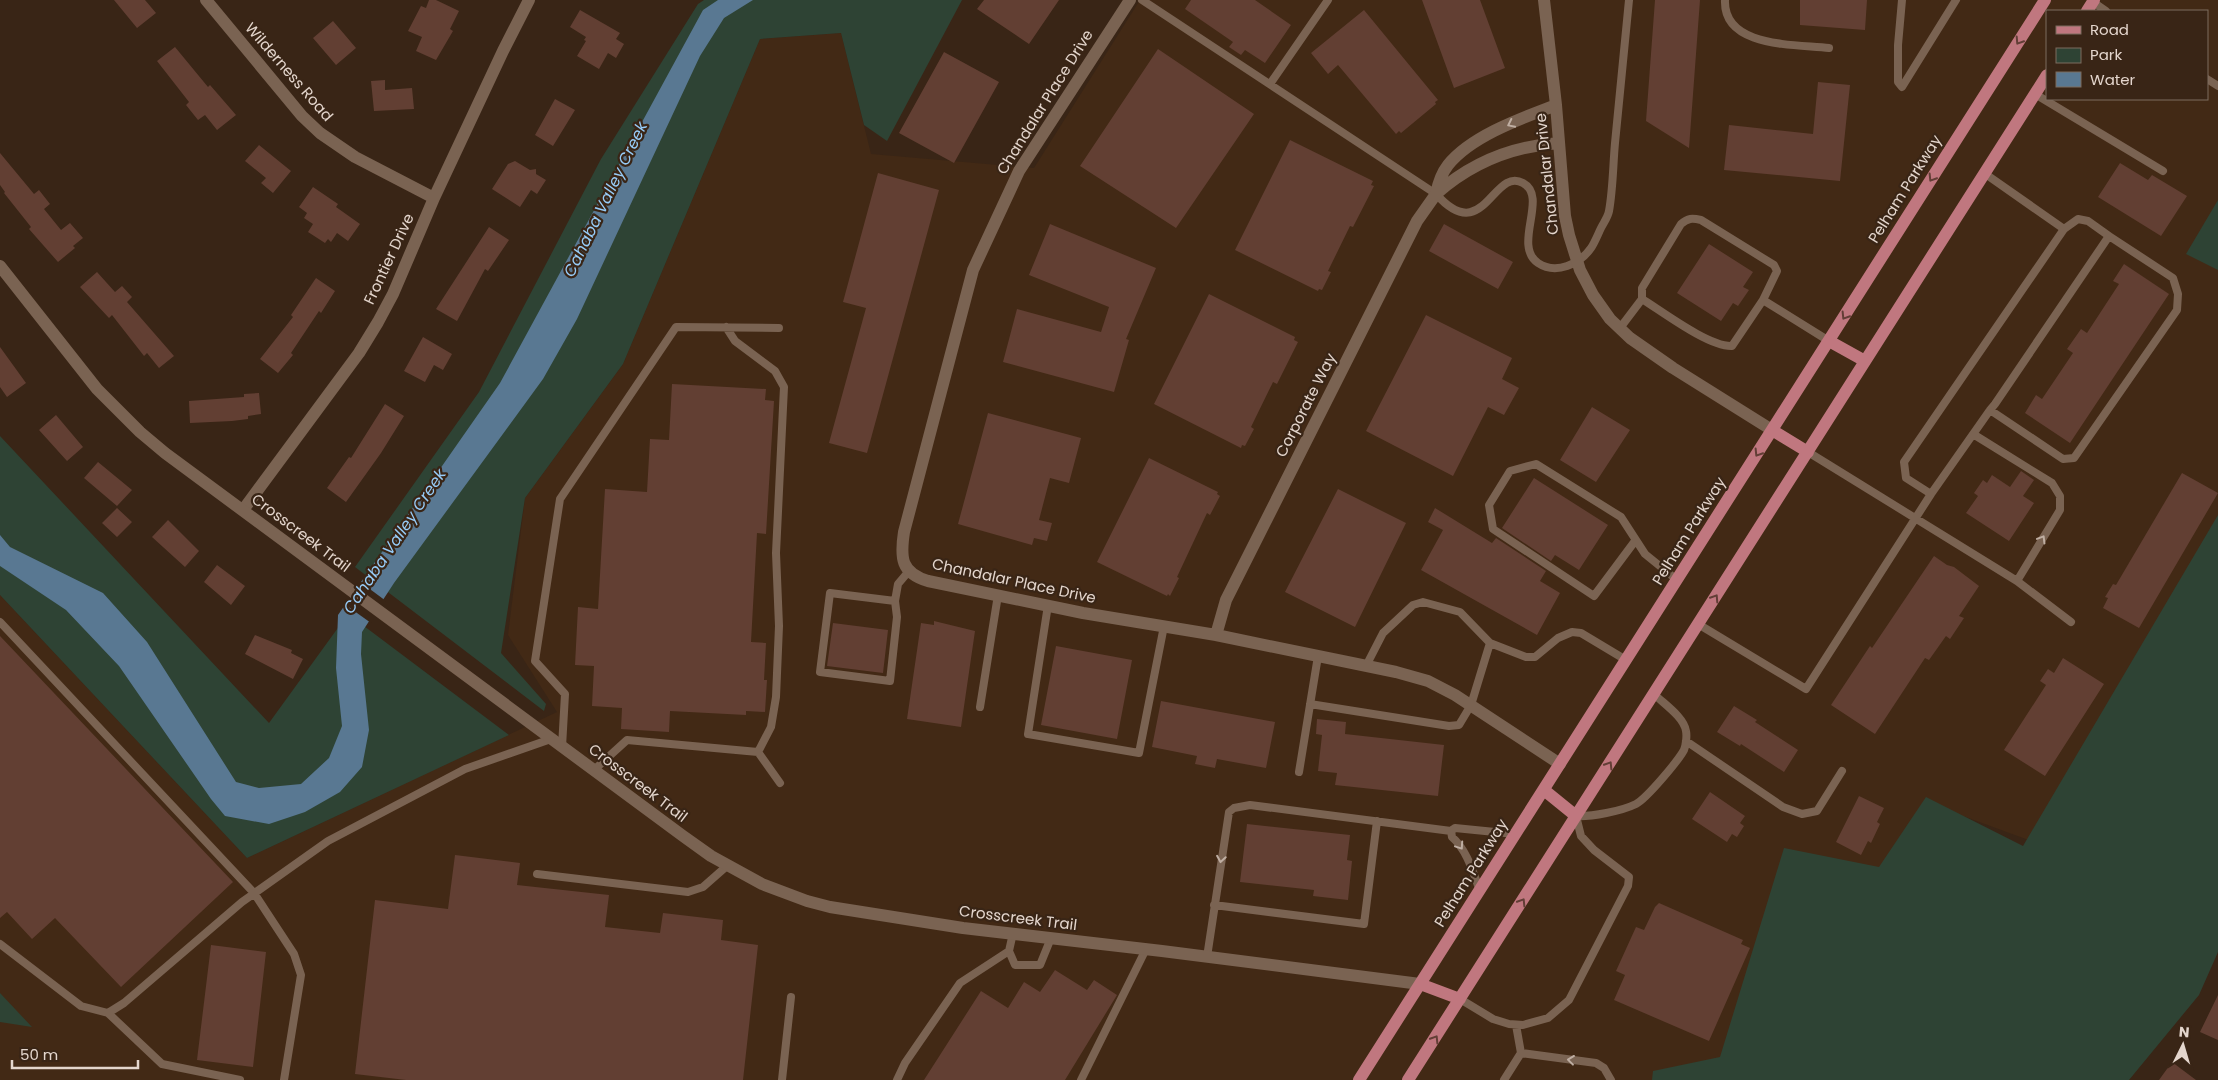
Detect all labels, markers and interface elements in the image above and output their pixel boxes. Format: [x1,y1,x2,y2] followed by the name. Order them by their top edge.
[2046,10,2208,100] legend
[241,18,338,126] street label: Wilderness Road
[2090,19,2129,40] text: Road
[991,25,1098,178] street label: Chandalar Place Drive
[2015,36,2025,45] one-way arrow
[2090,44,2122,65] text: Park
[2090,69,2136,90] text: Water
[1530,112,1563,236] street label: Chandalar Drive
[558,117,653,281] water label: Cahaba Valley Creek
[1507,118,1516,128] one-way arrow
[1863,130,1947,247] street label: Pelham Parkway
[1928,173,1938,182] one-way arrow
[358,210,419,308] street label: Frontier Drive
[1841,310,1851,319] one-way arrow
[1270,349,1341,460] street label: Corporate Way
[1754,448,1764,457] one-way arrow
[337,464,452,618] water label: Cahaba Valley Creek
[1647,472,1731,589] street label: Pelham Parkway
[248,488,355,577] street label: Crosscreek Trail
[2036,536,2046,545] one-way arrow
[930,553,1098,608] street label: Chandalar Place Drive
[1709,594,1718,604] one-way arrow
[585,738,692,827] street label: Crosscreek Trail
[1602,761,1612,770] one-way arrow
[1429,814,1513,931] street label: Pelham Parkway
[1453,841,1463,850] one-way arrow
[1217,854,1227,863] one-way arrow
[1515,898,1525,907] one-way arrow
[958,900,1078,935] street label: Crosscreek Trail
[2158,1020,2208,1070] north arrow
[2178,1022,2190,1042] text: N
[1428,1035,1438,1044] one-way arrow
[12,1038,139,1070] scale bar
[20,1044,58,1065] text: 50 m
[1567,1055,1575,1066] one-way arrow

